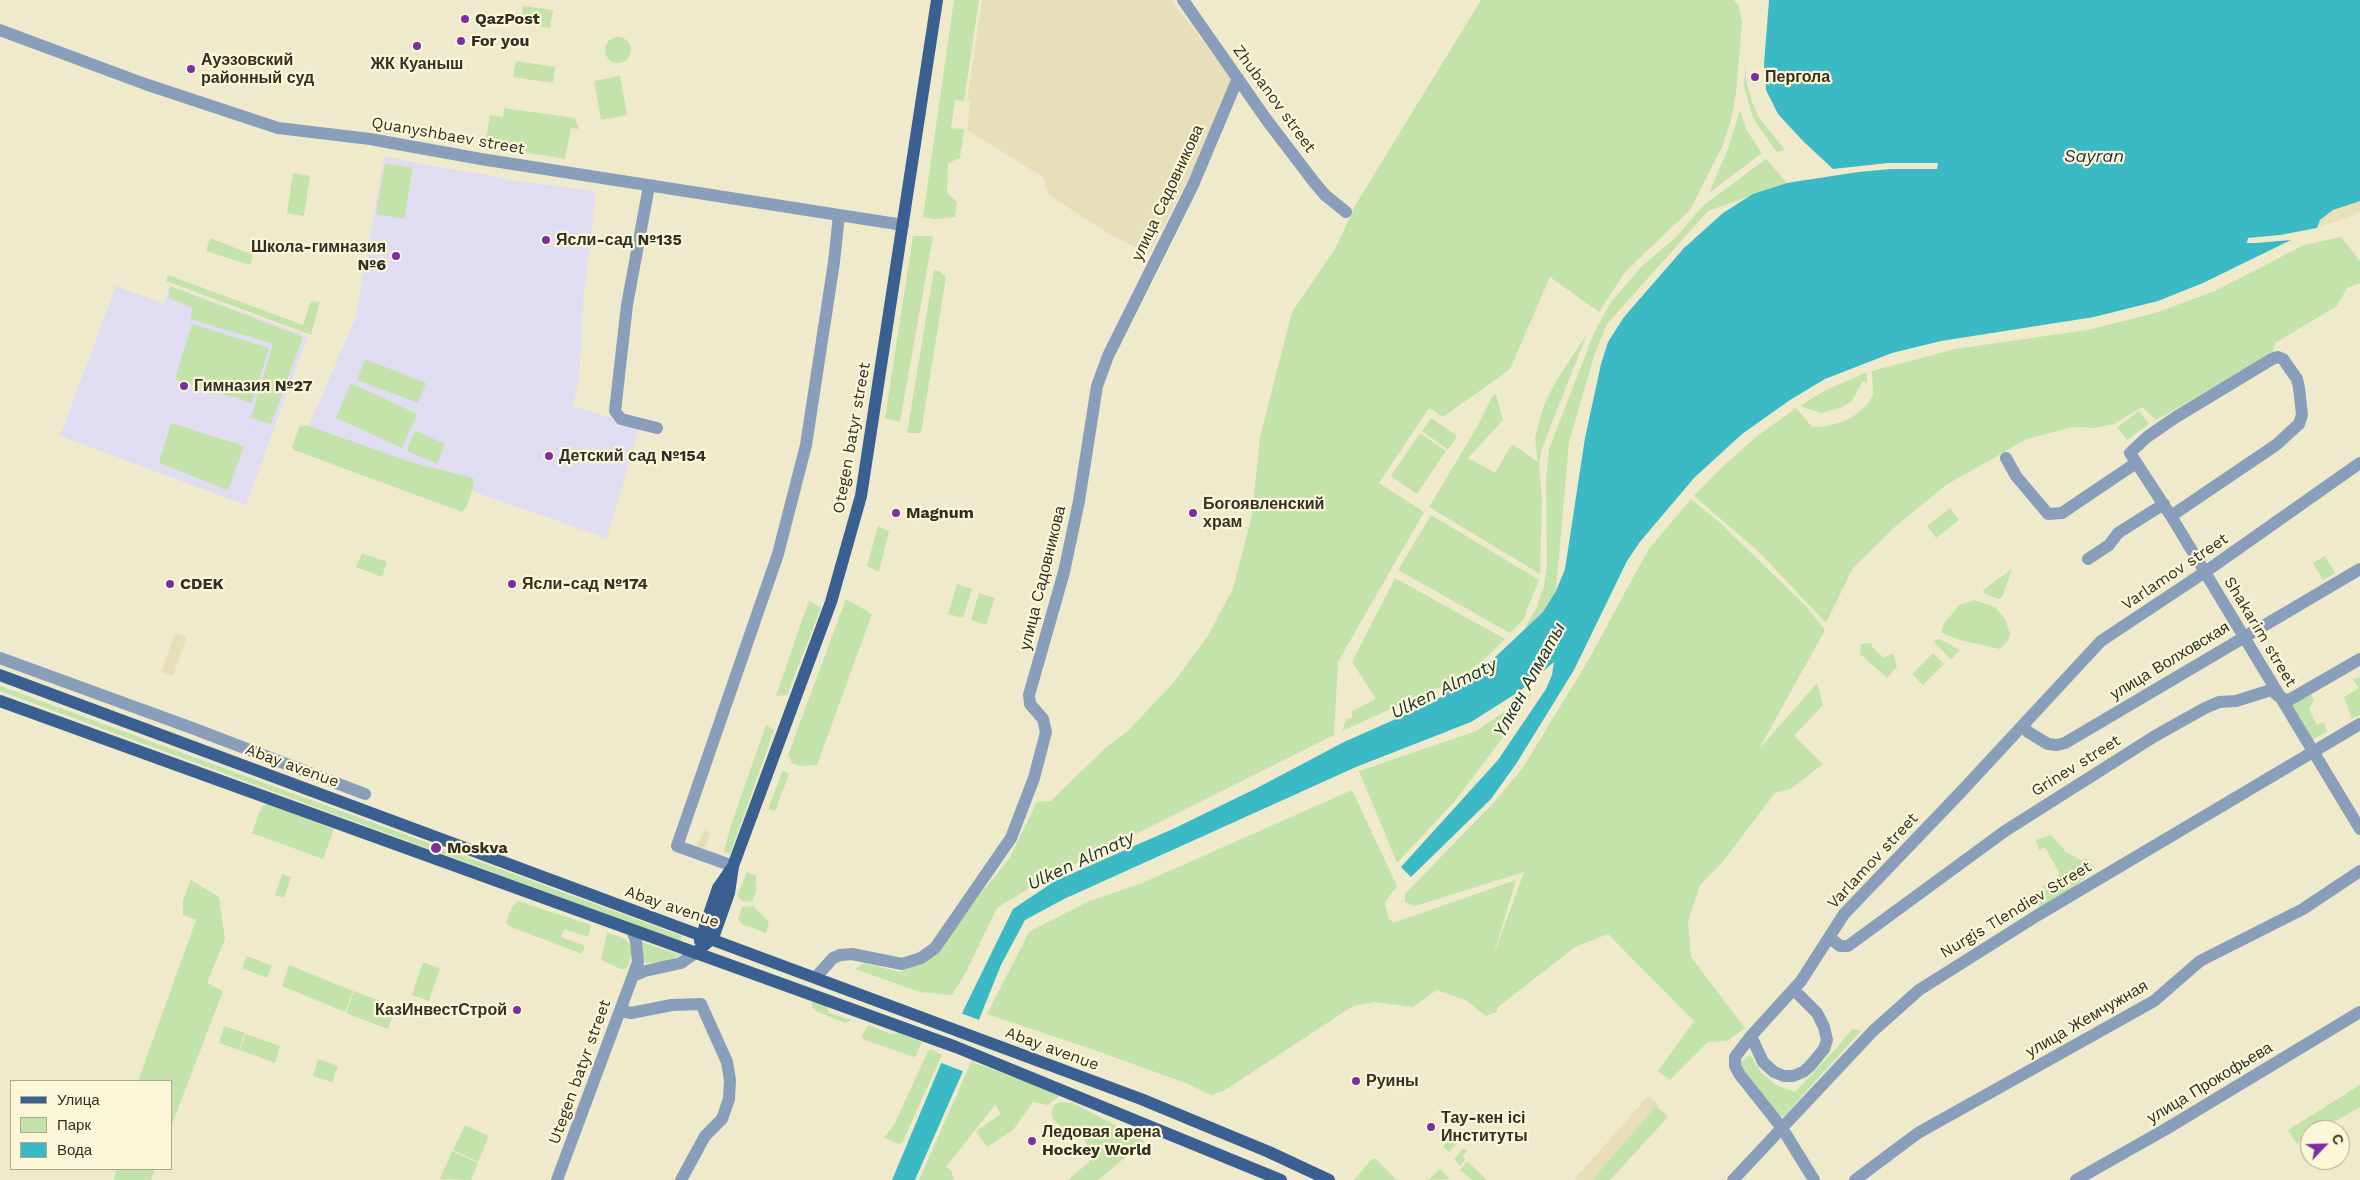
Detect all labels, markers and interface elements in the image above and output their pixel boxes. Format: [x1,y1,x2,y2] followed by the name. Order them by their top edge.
[475,9,540,29] place label: QazPost
[459,13,471,25] marker: QazPost
[471,31,529,51] place label: For you
[455,35,467,47] marker: For you
[411,40,423,52] marker: ЖК Куаныш
[1228,41,1320,157] street label: Zhubanov street
[201,50,314,88] place label: Ауэзовский районный суд
[371,54,463,74] place label: ЖК Куаныш
[185,63,197,75] marker: Ауэзовский районный суд
[1765,67,1830,87] place label: Пергола
[1749,71,1761,83] marker: Пергола
[370,113,526,159] street label: Quanyshbaev street
[1128,122,1208,264] street label: улица Садовникова
[2064,146,2124,168] water label: Sayran
[556,230,682,250] place label: Ясли-сад №135
[540,234,552,246] marker: Ясли-сад №135
[251,237,386,275] place label: Школа-гимназия №6
[390,250,402,262] marker: Школа-гимназия №6
[829,361,875,515] street label: Otegen batyr street
[194,376,312,396] place label: Гимназия №27
[178,380,190,392] marker: Гимназия №27
[559,446,706,466] place label: Детский сад №154
[543,450,555,462] marker: Детский сад №154
[1203,494,1324,532] place label: Богоявленский храм
[906,503,974,523] place label: Magnum
[1016,504,1070,652] street label: улица Садовникова
[890,507,902,519] marker: Magnum
[1187,507,1199,519] marker: Богоявленский храм
[2118,529,2232,615] street label: Varlamov street
[2220,573,2300,691] street label: Shakarim street
[180,574,224,594] place label: CDEK
[522,574,648,594] place label: Ясли-сад №174
[164,578,176,590] marker: CDEK
[506,578,518,590] marker: Ясли-сад №174
[2107,618,2233,704] street label: улица Волховская
[1490,619,1570,741] water label: Үлкен Алматы
[1387,654,1501,724] water label: Ulken Almaty
[2028,731,2124,801] street label: Grinev street
[243,740,341,792] street label: Abay avenue
[1824,809,1922,913] street label: Varlamov street
[1024,827,1138,895] water label: Ulken Almaty
[447,838,508,858] place label: Moskva
[429,841,443,855] marker: Moskva
[1937,857,2095,963] street label: Nurgis Tlendiev Street
[622,882,722,932] street label: Abay avenue
[2023,976,2151,1062] street label: улица Жемчужная
[545,997,615,1147] street label: Utegen batyr street
[375,1000,507,1020] place label: КазИнвестСтрой
[511,1004,523,1016] marker: КазИнвестСтрой
[1003,1023,1101,1075] street label: Abay avenue
[2144,1038,2276,1128] street label: улица Прокофьева
[1366,1071,1419,1091] place label: Руины
[1350,1075,1362,1087] marker: Руины
[10,1080,172,1170] legend
[57,1091,100,1109] text: Улица
[1441,1108,1528,1146] place label: Тау-кен ісі Институты
[57,1116,91,1134] text: Парк
[2300,1120,2350,1170] north arrow
[1425,1121,1437,1133] marker: Тау-кен ісі Институты
[1042,1122,1161,1160] place label: Ледовая арена Hockey World
[2328,1131,2347,1147] text: С
[1026,1135,1038,1147] marker: Ледовая арена Hockey World
[57,1141,92,1159] text: Вода

